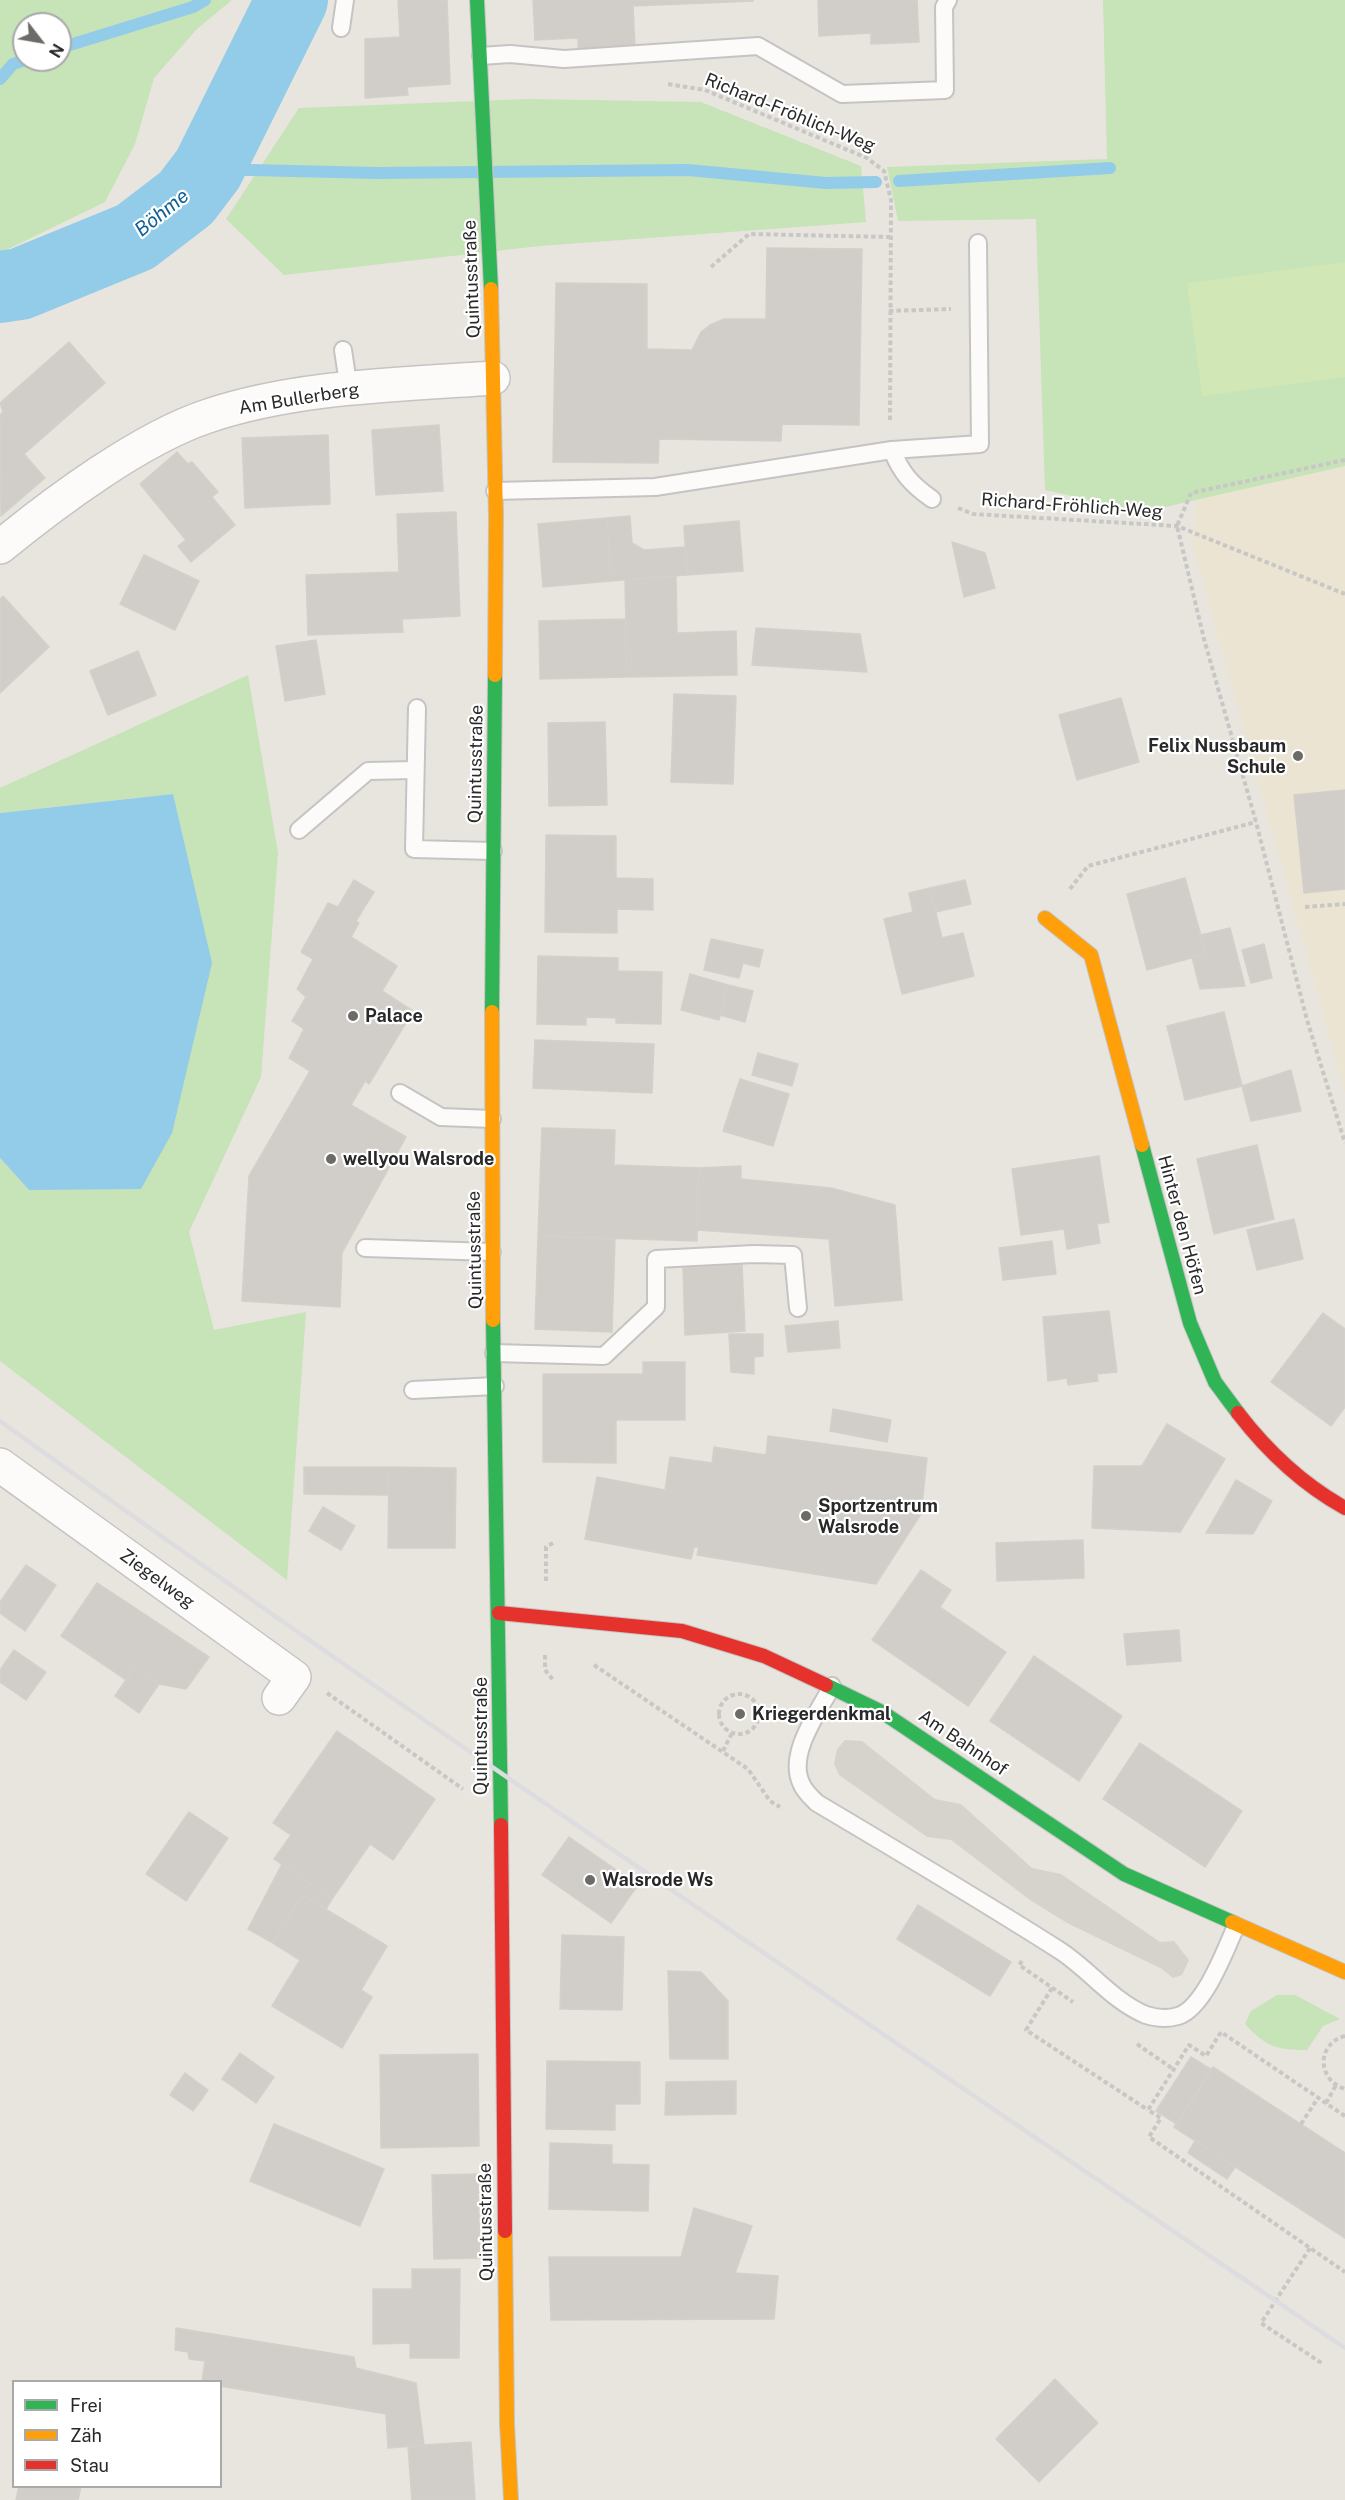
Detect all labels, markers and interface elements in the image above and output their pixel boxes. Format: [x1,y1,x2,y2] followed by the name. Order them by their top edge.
[12,12,72,72] north arrow
[45,40,68,61] text: N
[702,69,878,157] street label: Richard-Fröhlich-Weg
[130,184,194,242] water label: Böhme
[459,219,485,339] street label: Quintusstraße
[237,379,361,419] street label: Am Bullerberg
[980,489,1164,523] street label: Richard-Fröhlich-Weg
[464,705,488,823] street label: Quintusstraße
[1148,735,1286,777] place label: Felix Nussbaum Schule
[1291,749,1305,763] marker: Felix Nussbaum Schule
[365,1005,423,1027] place label: Palace
[346,1009,360,1023] marker: Palace
[343,1148,494,1170] place label: wellyou Walsrode
[324,1152,338,1166] marker: wellyou Walsrode
[1153,1153,1211,1297] street label: Hinter den Höfen
[463,1191,487,1309] street label: Quintusstraße
[818,1495,938,1538] place label: Sportzentrum Walsrode
[799,1509,813,1523] marker: Sportzentrum Walsrode
[115,1545,199,1613] street label: Ziegelweg
[470,1677,492,1795] street label: Quintusstraße
[752,1703,891,1725] place label: Kriegerdenkmal
[914,1705,1012,1781] street label: Am Bahnhof
[733,1707,747,1721] marker: Kriegerdenkmal
[602,1869,713,1891] place label: Walsrode Ws
[583,1873,597,1887] marker: Walsrode Ws
[474,2163,498,2281] street label: Quintusstraße
[12,2380,222,2488] legend
[70,2395,102,2416] text: Frei
[70,2425,102,2446] text: Zäh
[70,2455,109,2476] text: Stau

